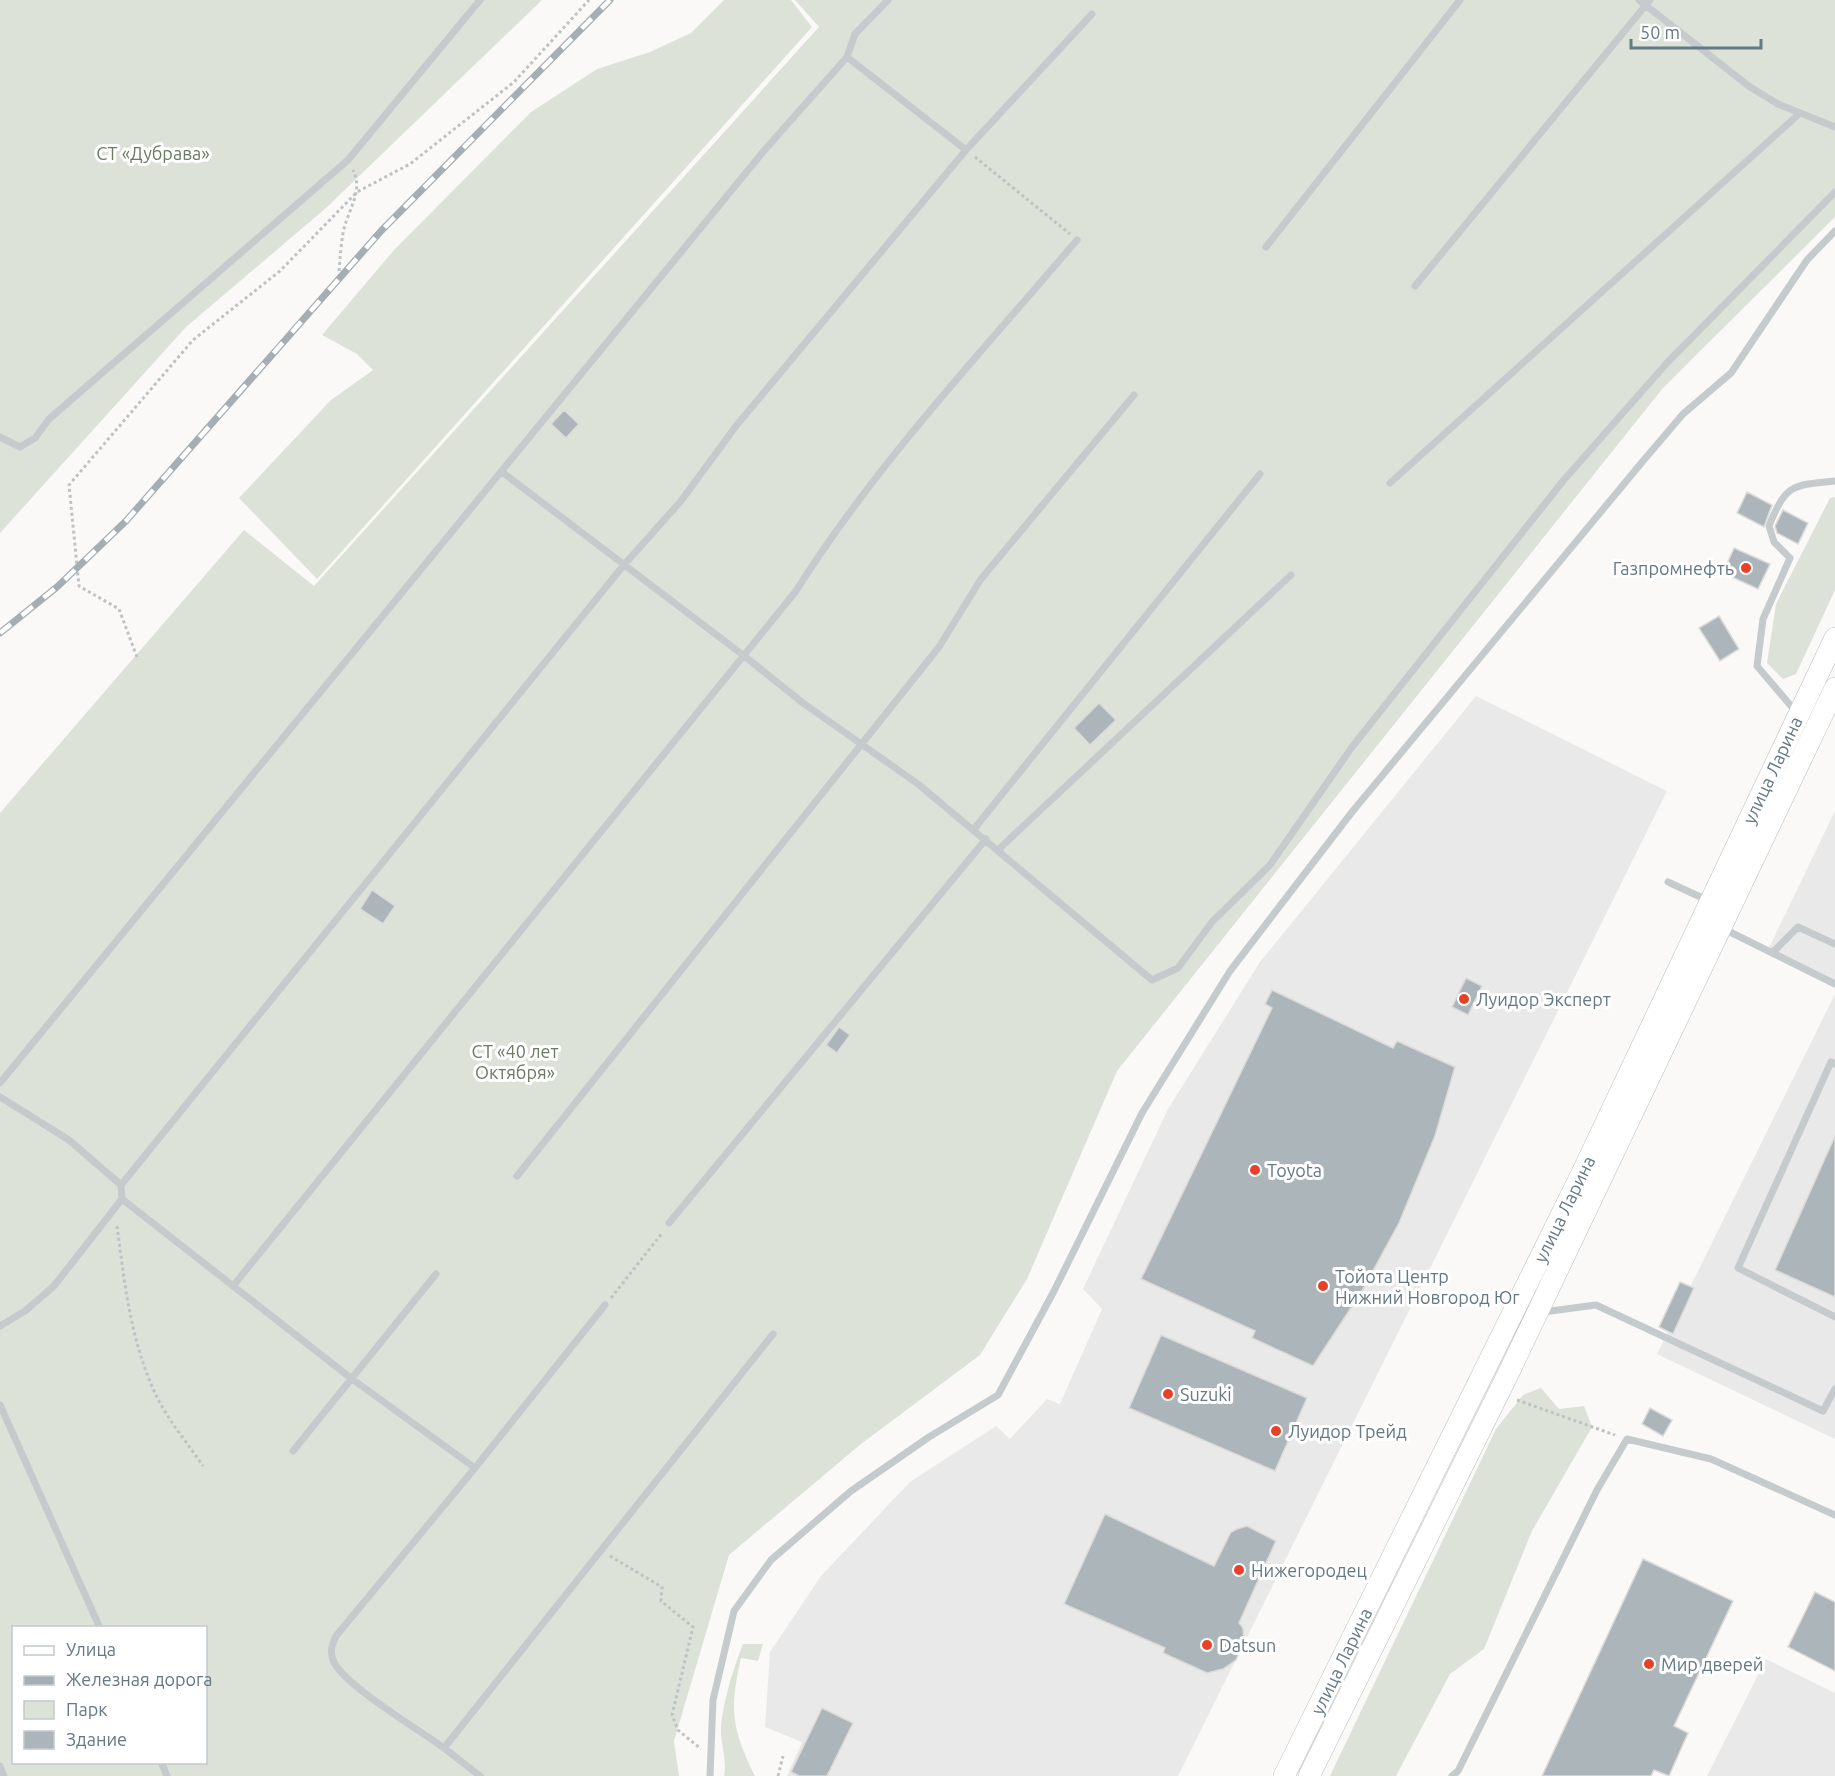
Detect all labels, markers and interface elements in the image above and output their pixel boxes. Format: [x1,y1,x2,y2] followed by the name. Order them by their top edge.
[1631,12,1762,50] scale bar
[1640,22,1680,42] text: 50 m
[96,143,210,163] park label: СТ «Дубрава»
[1613,558,1734,578] place label: Газпромнефть
[1739,561,1753,575] marker: Газпромнефть
[1738,713,1806,827] street label: улица Ларина
[1476,989,1611,1009] place label: Луидор Эксперт
[1457,992,1471,1006] marker: Луидор Эксперт
[472,1041,558,1082] park label: СТ «40 лет Октября»
[1530,1152,1598,1266] street label: улица Ларина
[1267,1160,1322,1180] place label: Toyota
[1248,1163,1262,1177] marker: Toyota
[1335,1266,1520,1307] place label: Тойота Центр Нижний Новгород Юг
[1316,1279,1330,1293] marker: Тойота Центр Нижний Новгород Юг
[1180,1384,1232,1404] place label: Suzuki
[1161,1387,1175,1401] marker: Suzuki
[1288,1421,1407,1441] place label: Луидор Трейд
[1269,1424,1283,1438] marker: Луидор Трейд
[1251,1560,1367,1580] place label: Нижегородец
[1232,1563,1246,1577] marker: Нижегородец
[1307,1604,1375,1718] street label: улица Ларина
[12,1626,207,1764] legend
[1219,1635,1276,1655] place label: Datsun
[1200,1638,1214,1652] marker: Datsun
[66,1639,116,1659] text: Улица
[1661,1654,1764,1674] place label: Мир дверей
[1642,1657,1656,1671] marker: Мир дверей
[66,1669,213,1689] text: Железная дорога
[66,1699,107,1719] text: Парк
[66,1729,127,1749] text: Здание

